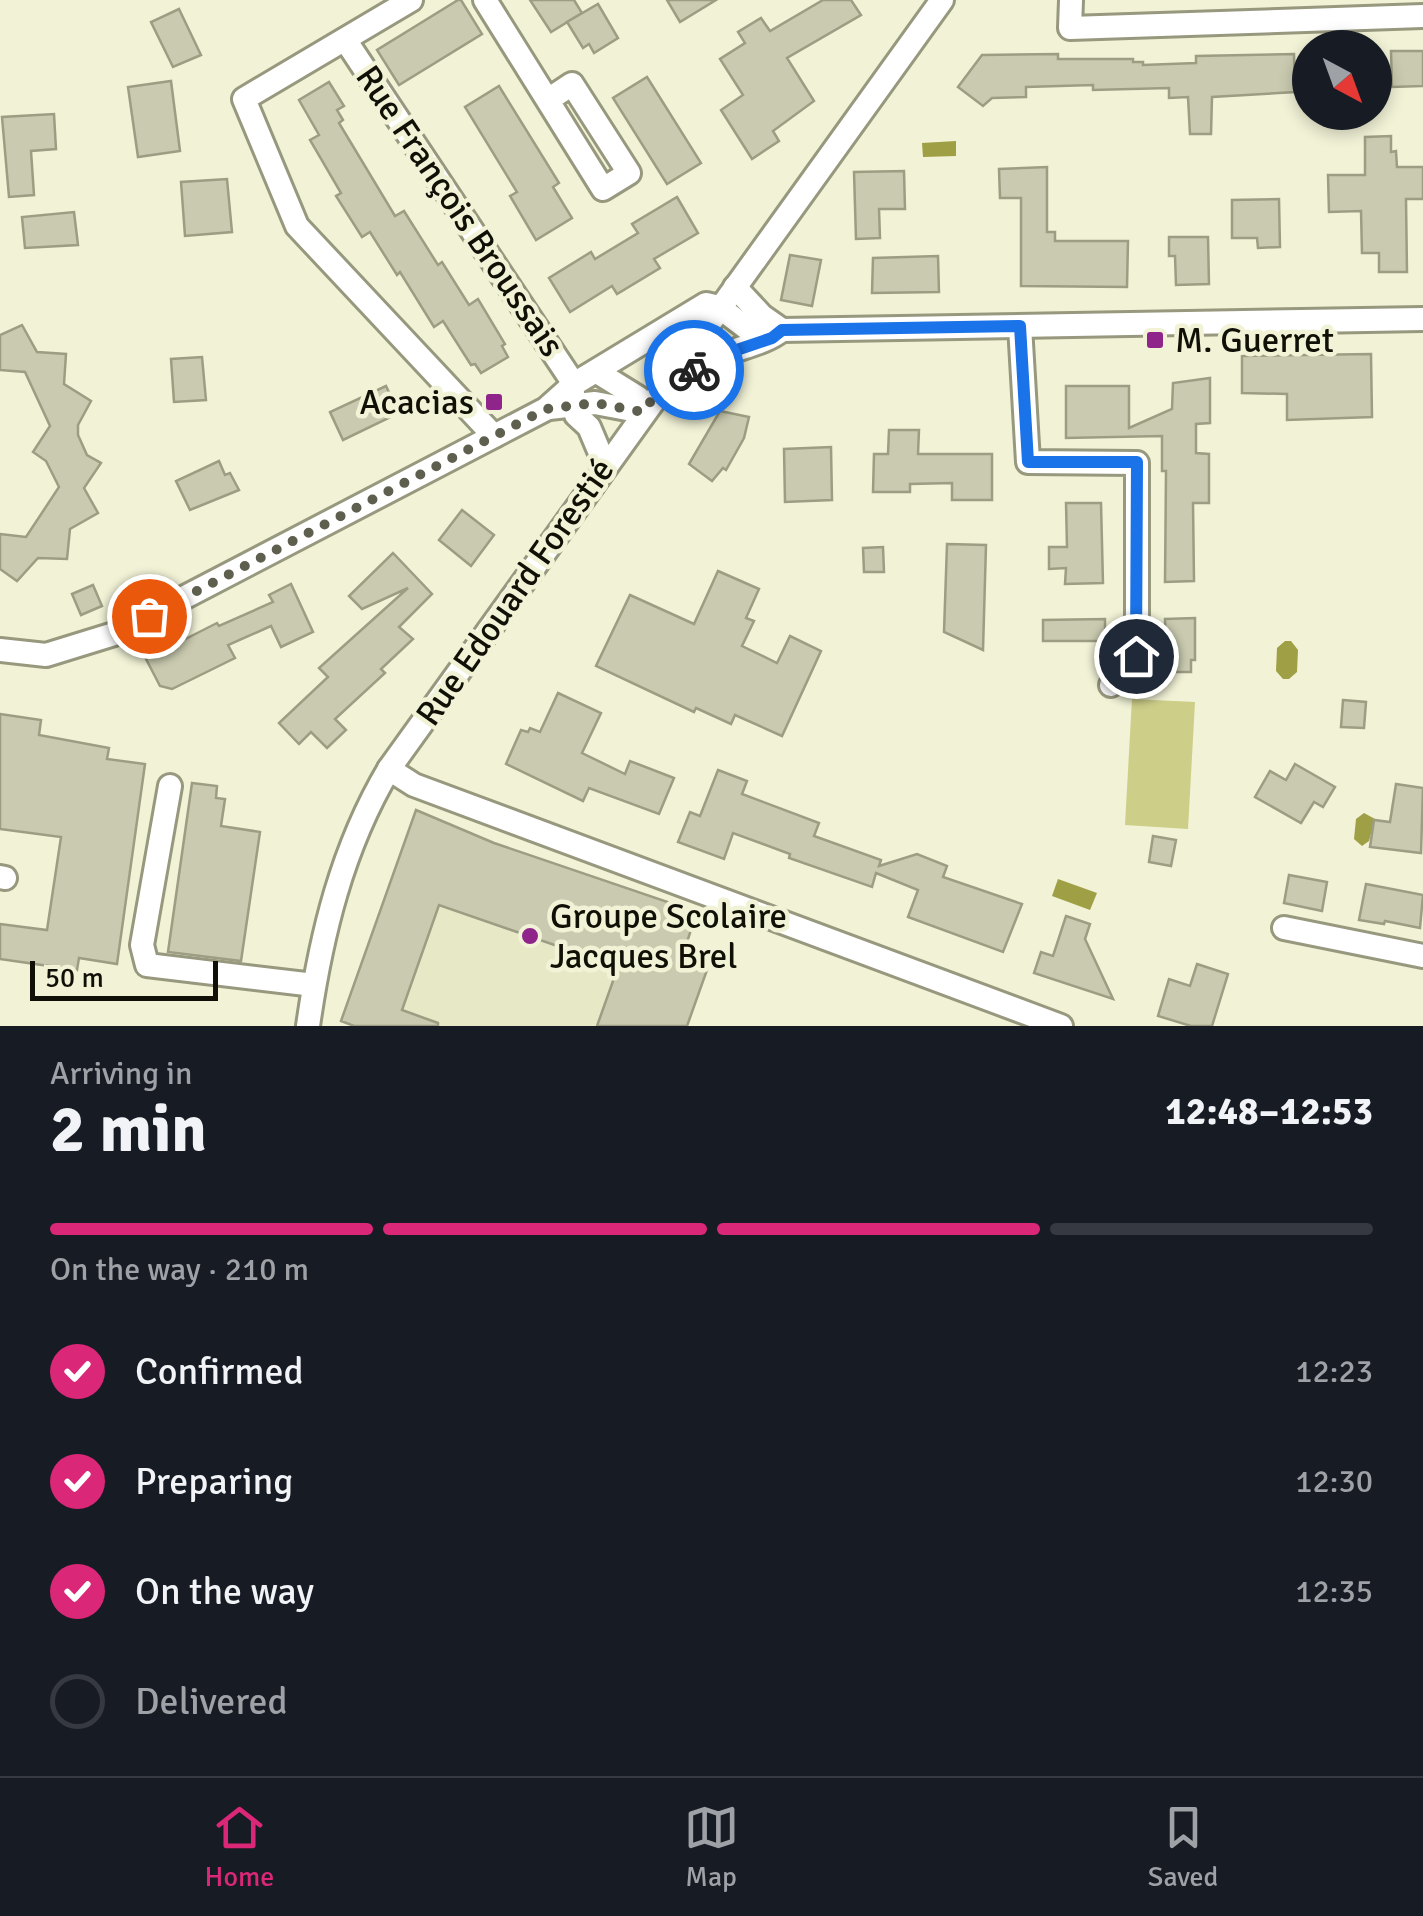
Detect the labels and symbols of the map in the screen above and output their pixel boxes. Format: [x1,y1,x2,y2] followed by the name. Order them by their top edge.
[1292,30,1392,130] north arrow
[347,57,573,365] street label: Rue François Broussais
[1175,319,1334,362] place label: M. Guerret
[644,320,744,420] courier
[1144,329,1166,351] marker: M. Guerret
[359,381,474,424] place label: Acacias
[483,391,505,413] marker: Acacias
[407,450,623,734] street label: Rue Edouard Forestié
[107,574,192,659] pin
[1094,614,1179,699] pin
[550,895,787,978] place label: Groupe Scolaire Jacques Brel
[519,925,541,947] marker: Groupe Scolaire Jacques Brel
[30,956,218,1000] scale bar

